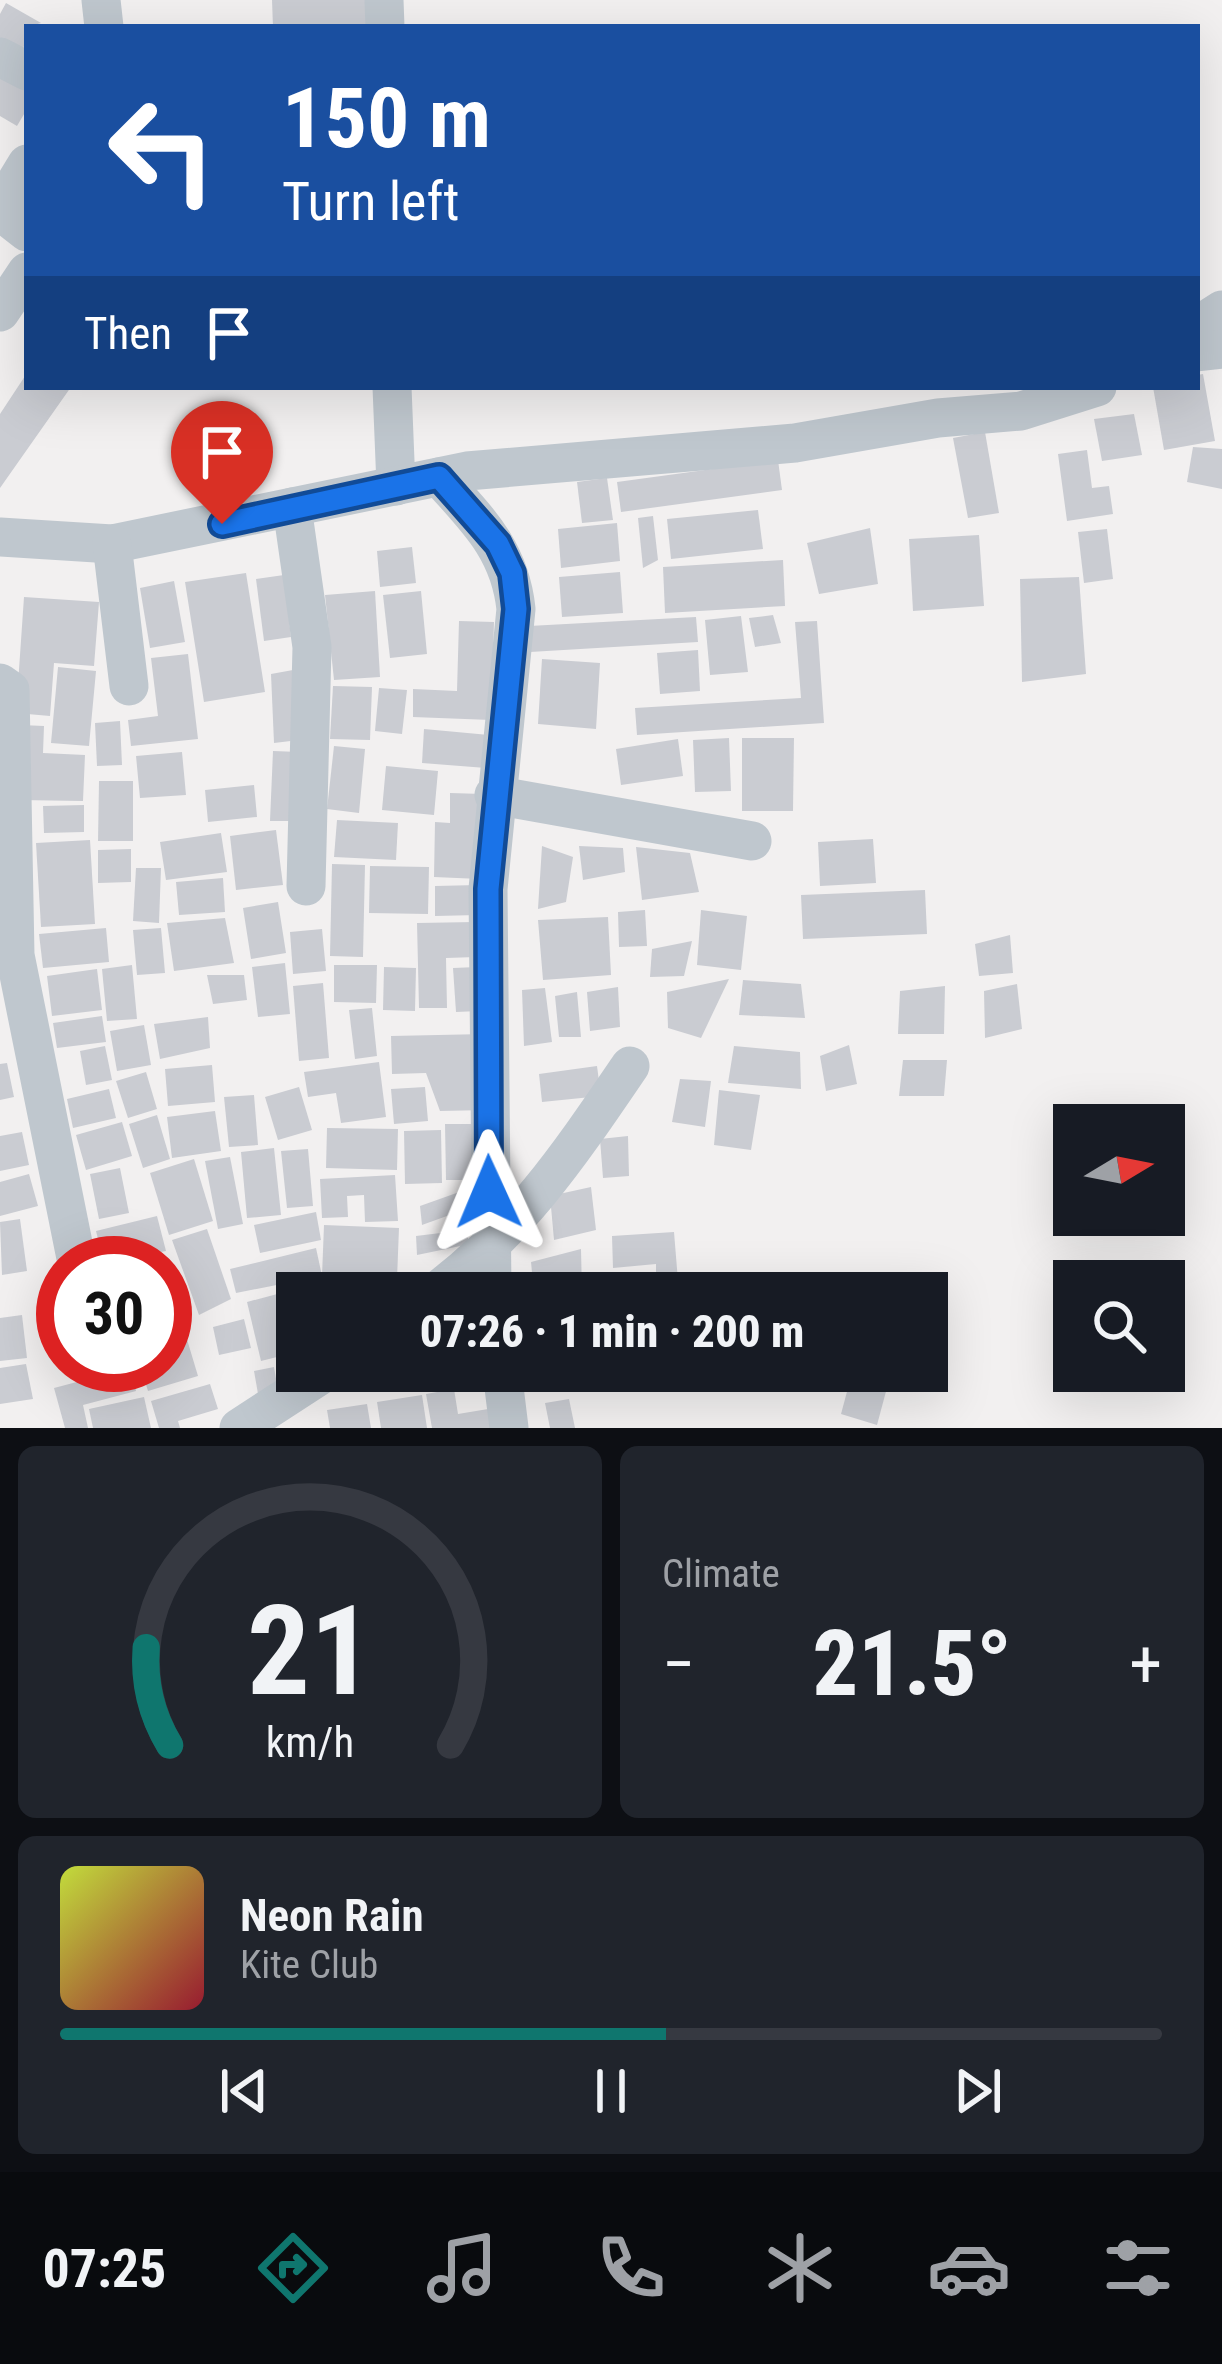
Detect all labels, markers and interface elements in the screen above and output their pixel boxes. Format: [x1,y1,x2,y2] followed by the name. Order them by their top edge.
[282,69,491,168] text: 150 m
[84,72,240,228] icon: left
[282,170,459,233] text: Turn left
[196,300,262,366] icon: arrive
[84,307,172,360] text: Then
[171,401,273,524] pin
[189,419,255,485] icon: arrive
[1053,1104,1185,1236] north arrow
[1053,1104,1185,1392] map controls
[426,1129,552,1255] position arrow
[36,1236,192,1392] speed limit sign: 30
[1053,1260,1185,1392] button: search
[420,1305,804,1358] text: 07:26 · 1 min · 200 m
[662,1551,780,1597] text: Climate
[247,1578,373,1724] text: 21
[812,1612,1012,1717] text: 21.5°
[662,1626,695,1703] text: −
[1129,1626,1162,1703] text: +
[266,1717,354,1767] text: km/h
[240,1889,424,1942] text: Neon Rain
[240,1942,378,1988] text: Kite Club
[211,2058,277,2124] icon: previous
[578,2058,644,2124] icon: pause
[945,2058,1011,2124] icon: next
[251,2226,335,2310] icon: directions
[420,2226,504,2310] icon: music
[589,2226,673,2310] icon: phone
[758,2226,842,2310] icon: climate
[927,2226,1011,2310] icon: car
[1096,2226,1180,2310] icon: filters
[42,2237,166,2300] text: 07:25

